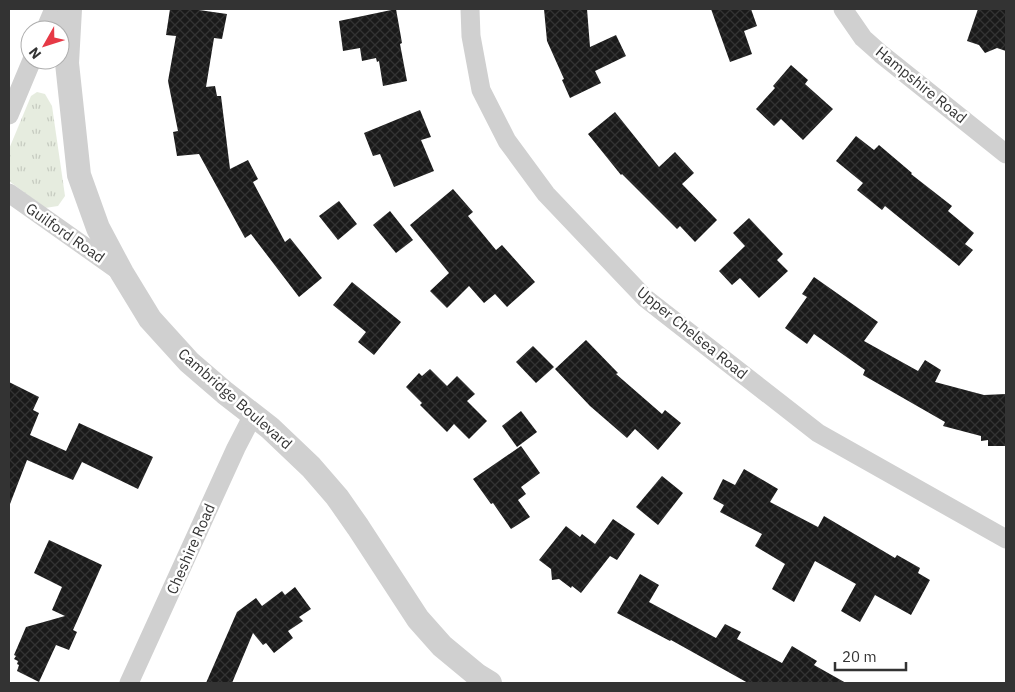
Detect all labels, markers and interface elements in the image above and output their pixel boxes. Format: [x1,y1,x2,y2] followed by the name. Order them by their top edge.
[20,20,70,70] north arrow
[872,42,971,127] street label: Hampshire Road
[25,44,45,63] text: N
[22,198,108,267] street label: Guilford Road
[633,282,751,383] street label: Upper Chelsea Road
[174,344,296,453] street label: Cambridge Boulevard
[162,500,219,597] street label: Cheshire Road
[835,640,906,672] scale bar
[842,647,877,666] text: 20 m

